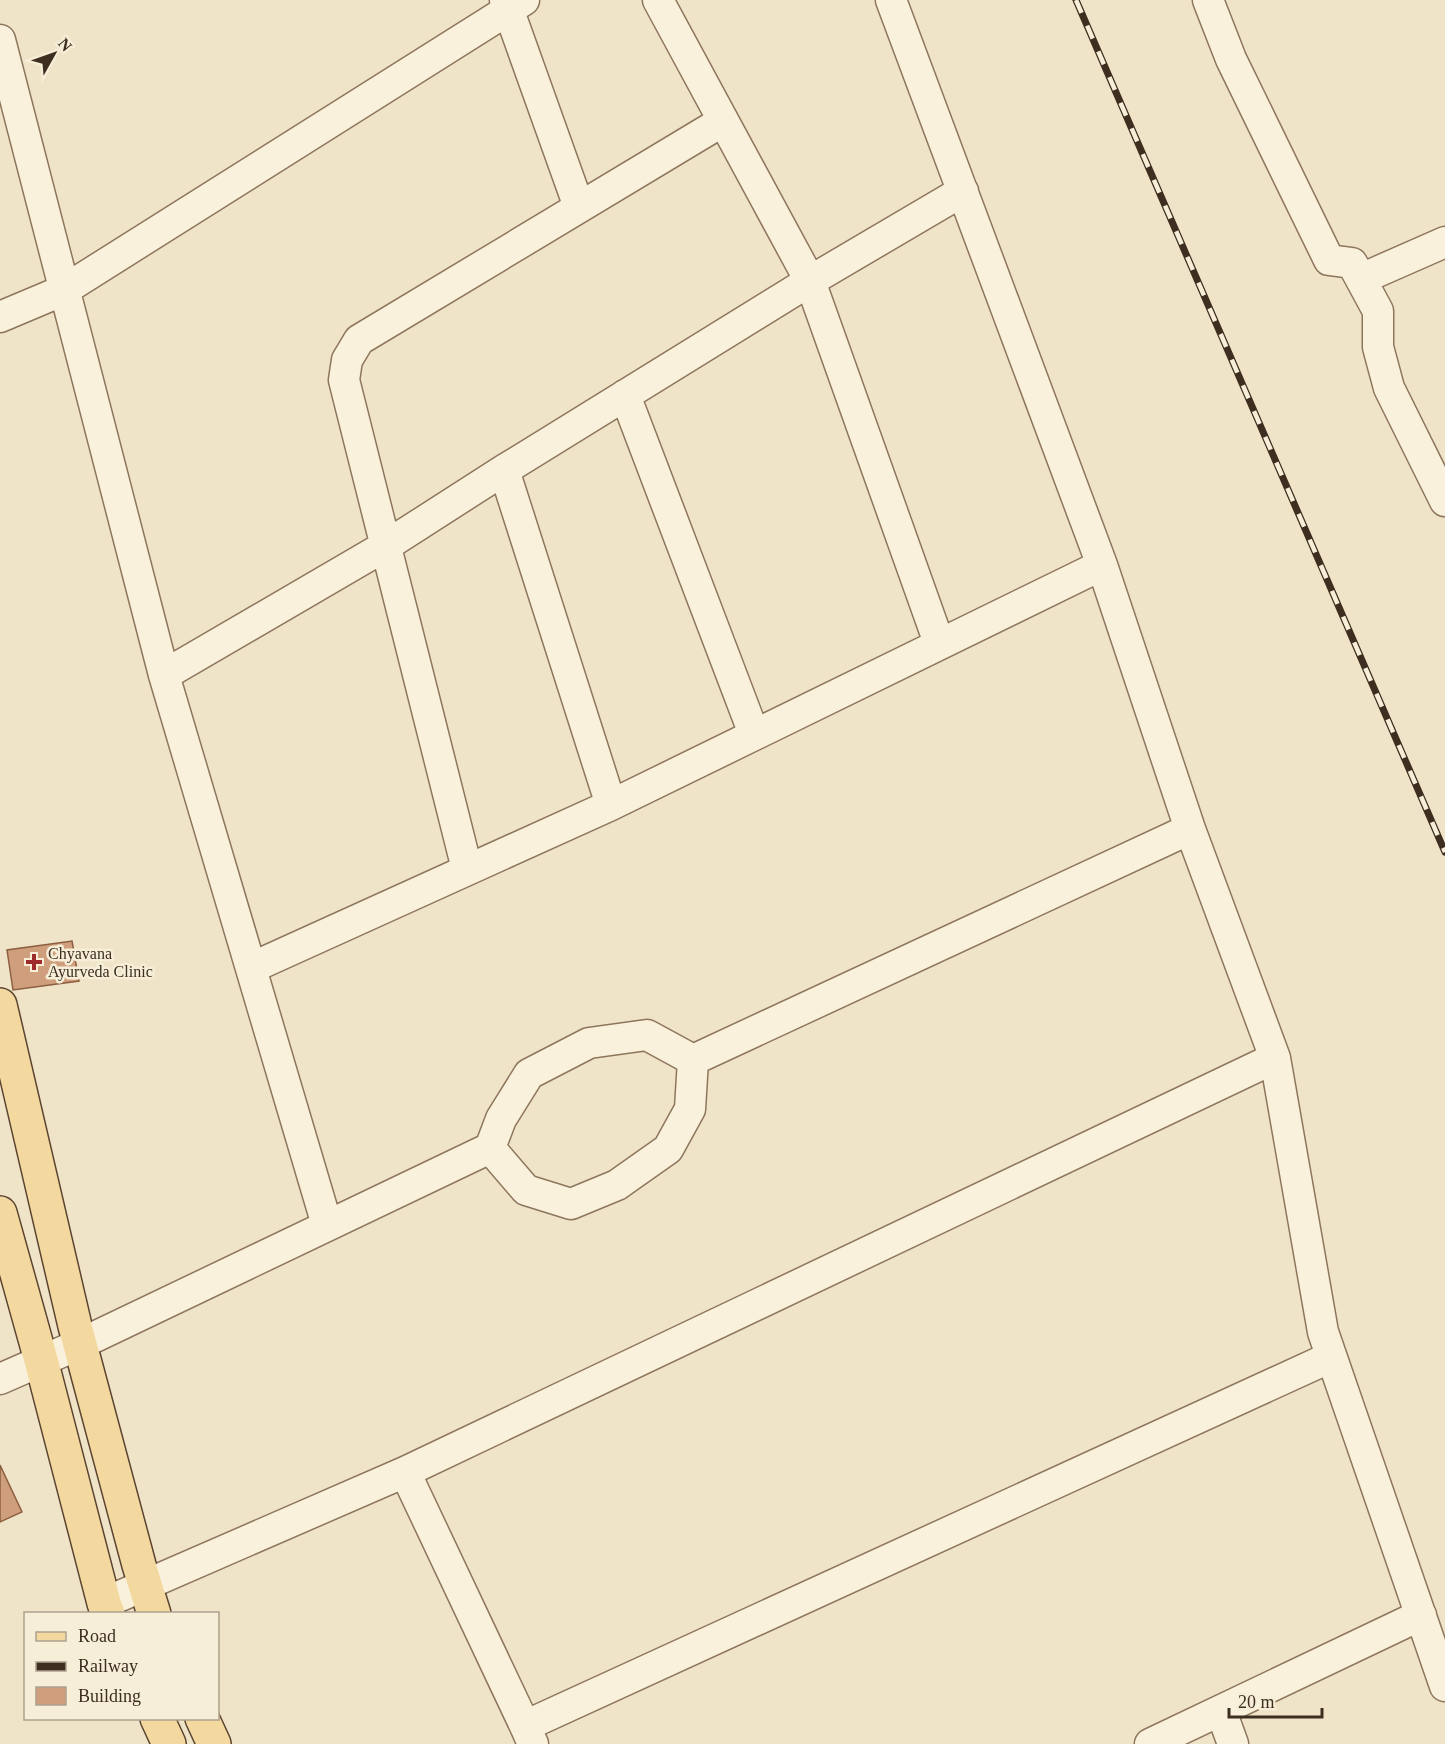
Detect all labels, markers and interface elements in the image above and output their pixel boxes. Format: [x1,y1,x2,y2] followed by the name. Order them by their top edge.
[24,24,84,84] north arrow
[55,35,76,55] text: N
[48,945,153,981] place label: Chyavana Ayurveda Clinic
[25,953,43,971] marker: Chyavana Ayurveda Clinic
[24,1612,219,1720] legend
[78,1626,116,1646] text: Road
[78,1656,138,1676] text: Railway
[1229,1681,1322,1719] scale bar
[78,1686,141,1706] text: Building
[1238,1692,1275,1712] text: 20 m

